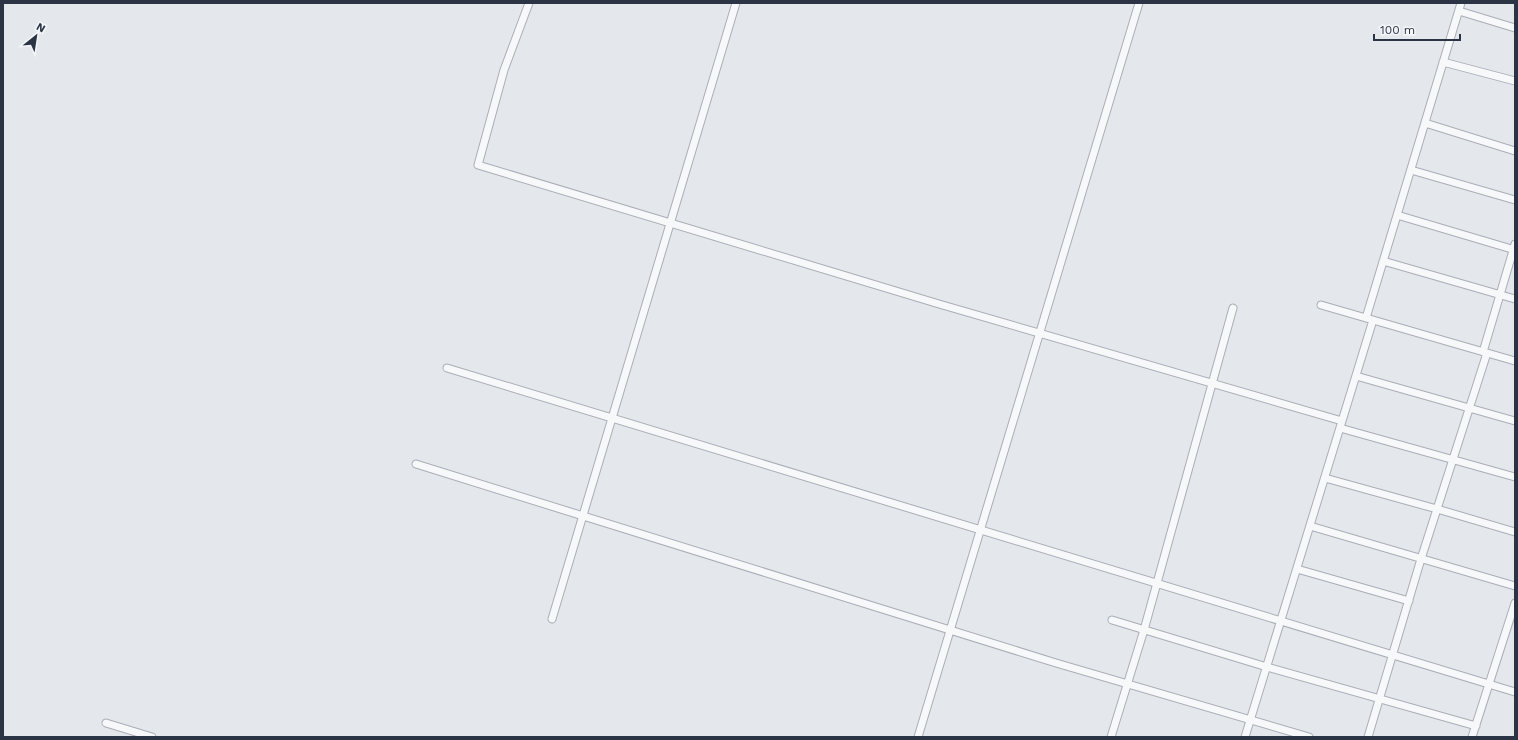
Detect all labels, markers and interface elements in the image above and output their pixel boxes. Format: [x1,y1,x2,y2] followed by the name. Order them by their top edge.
[16,16,56,56] north arrow
[1374,16,1460,42] scale bar
[34,20,48,35] text: N
[1380,23,1415,37] text: 100 m

